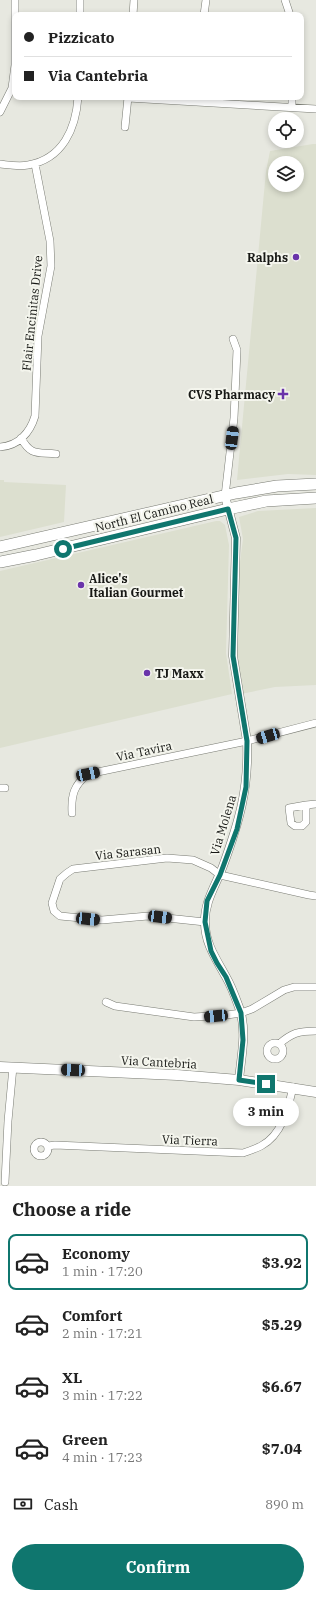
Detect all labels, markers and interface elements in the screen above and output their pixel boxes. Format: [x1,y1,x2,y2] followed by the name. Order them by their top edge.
[48,28,115,47] text: Pizzicato
[48,66,148,85] text: Via Cantebria
[268,112,304,192] map controls
[268,112,304,148] button: locate
[268,156,304,192] button: layers
[247,250,288,265] place label: Ralphs
[291,252,301,262] marker: Ralphs
[18,255,46,371] street label: Flair Encinitas Drive
[188,387,275,402] place label: CVS Pharmacy
[278,389,288,399] marker: CVS Pharmacy
[225,425,239,451] car
[93,491,215,535] street label: North El Camino Real
[54,540,72,558] route start
[89,571,184,600] place label: Alice's Italian Gourmet
[76,580,86,590] marker: Alice's Italian Gourmet
[155,666,204,681] place label: TJ Maxx
[142,668,152,678] marker: TJ Maxx
[255,727,281,745] car
[115,738,174,764] street label: Via Tavira
[75,766,101,782] car
[207,793,239,857] street label: Via Molena
[94,841,162,863] street label: Via Sarasan
[147,910,173,924] car
[75,912,101,926] car
[204,1009,228,1023] car
[121,1053,198,1072] street label: Via Cantebria
[61,1063,85,1077] car
[257,1075,275,1093] route end
[233,1098,299,1126] callout: 3 min
[248,1103,284,1120] text: 3 min
[162,1132,219,1148] street label: Via Tierra
[12,1198,131,1221] text: Choose a ride
[14,1244,50,1280] icon: car
[62,1244,130,1263] text: Economy
[262,1253,302,1272] text: $3.92
[62,1263,143,1280] text: 1 min · 17:20
[14,1306,50,1342] icon: car
[62,1306,122,1325] text: Comfort
[262,1315,302,1334] text: $5.29
[62,1325,143,1342] text: 2 min · 17:21
[14,1368,50,1404] icon: car
[62,1368,82,1387] text: XL
[262,1377,302,1396] text: $6.67
[62,1387,143,1404] text: 3 min · 17:22
[14,1430,50,1466] icon: car
[62,1430,108,1449] text: Green
[262,1439,302,1458] text: $7.04
[62,1449,143,1466] text: 4 min · 17:23
[12,1493,34,1515] icon: cash
[44,1495,78,1514] text: Cash
[265,1496,304,1513] text: 890 m
[12,1544,304,1590] button: Confirm

